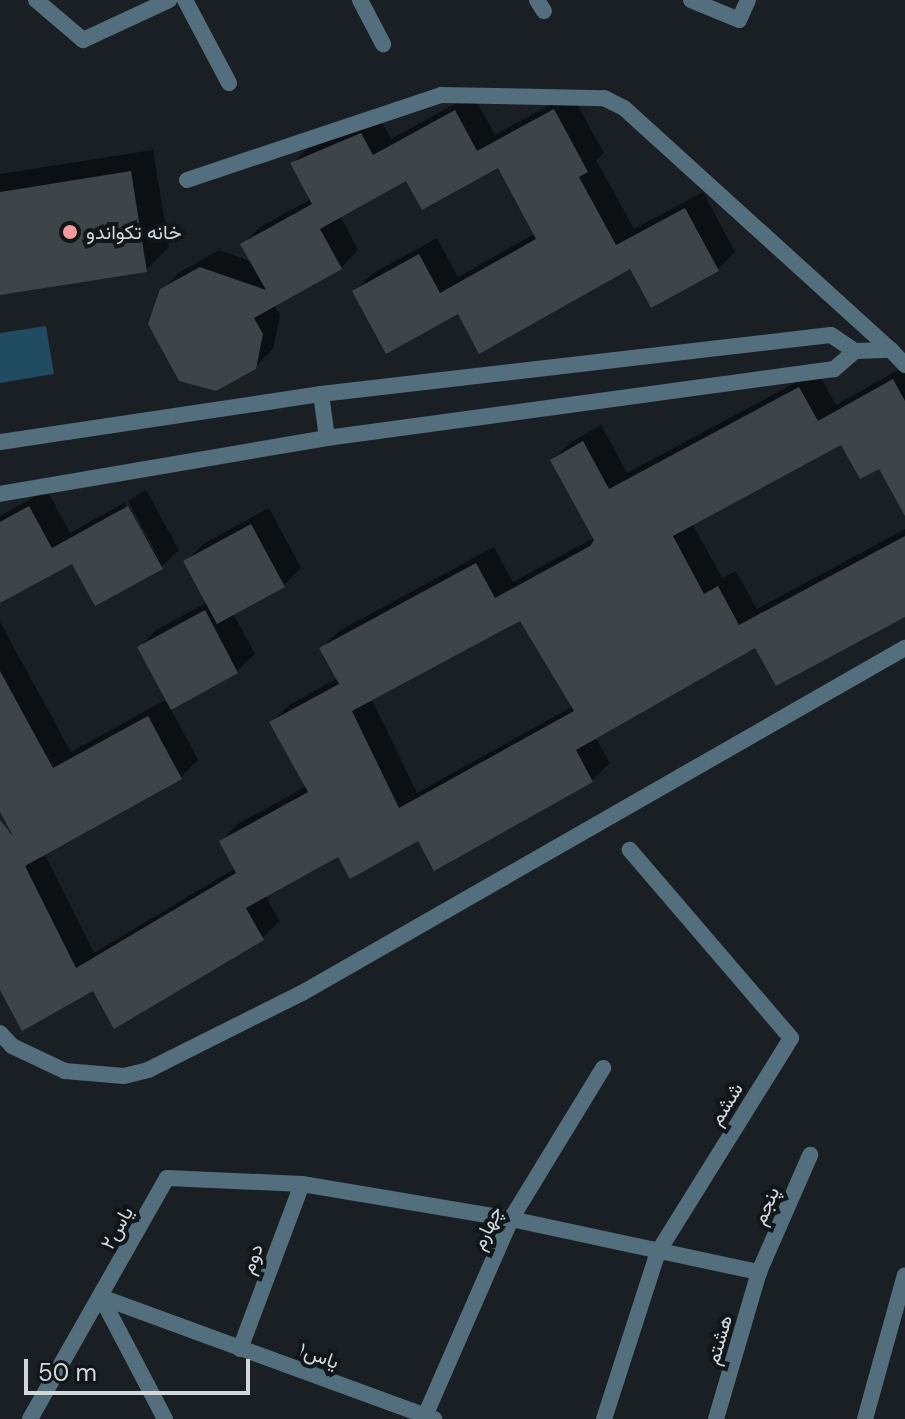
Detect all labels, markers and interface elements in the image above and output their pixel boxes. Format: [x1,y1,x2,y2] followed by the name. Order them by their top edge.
[86,220,182,244] place label: خانه تکواندو
[61,223,79,241] marker: خانه تکواندو
[704,1078,748,1130] street label: ششم
[747,1183,785,1229] street label: پنجم
[95,1202,139,1254] street label: یاس۲
[466,1202,508,1254] street label: چهارم
[235,1241,269,1277] street label: دوم
[700,1312,738,1368] street label: هشتم
[296,1338,342,1374] street label: یاس۱
[28,1343,254,1393] scale bar
[38,1357,97,1388] text: 50 m

